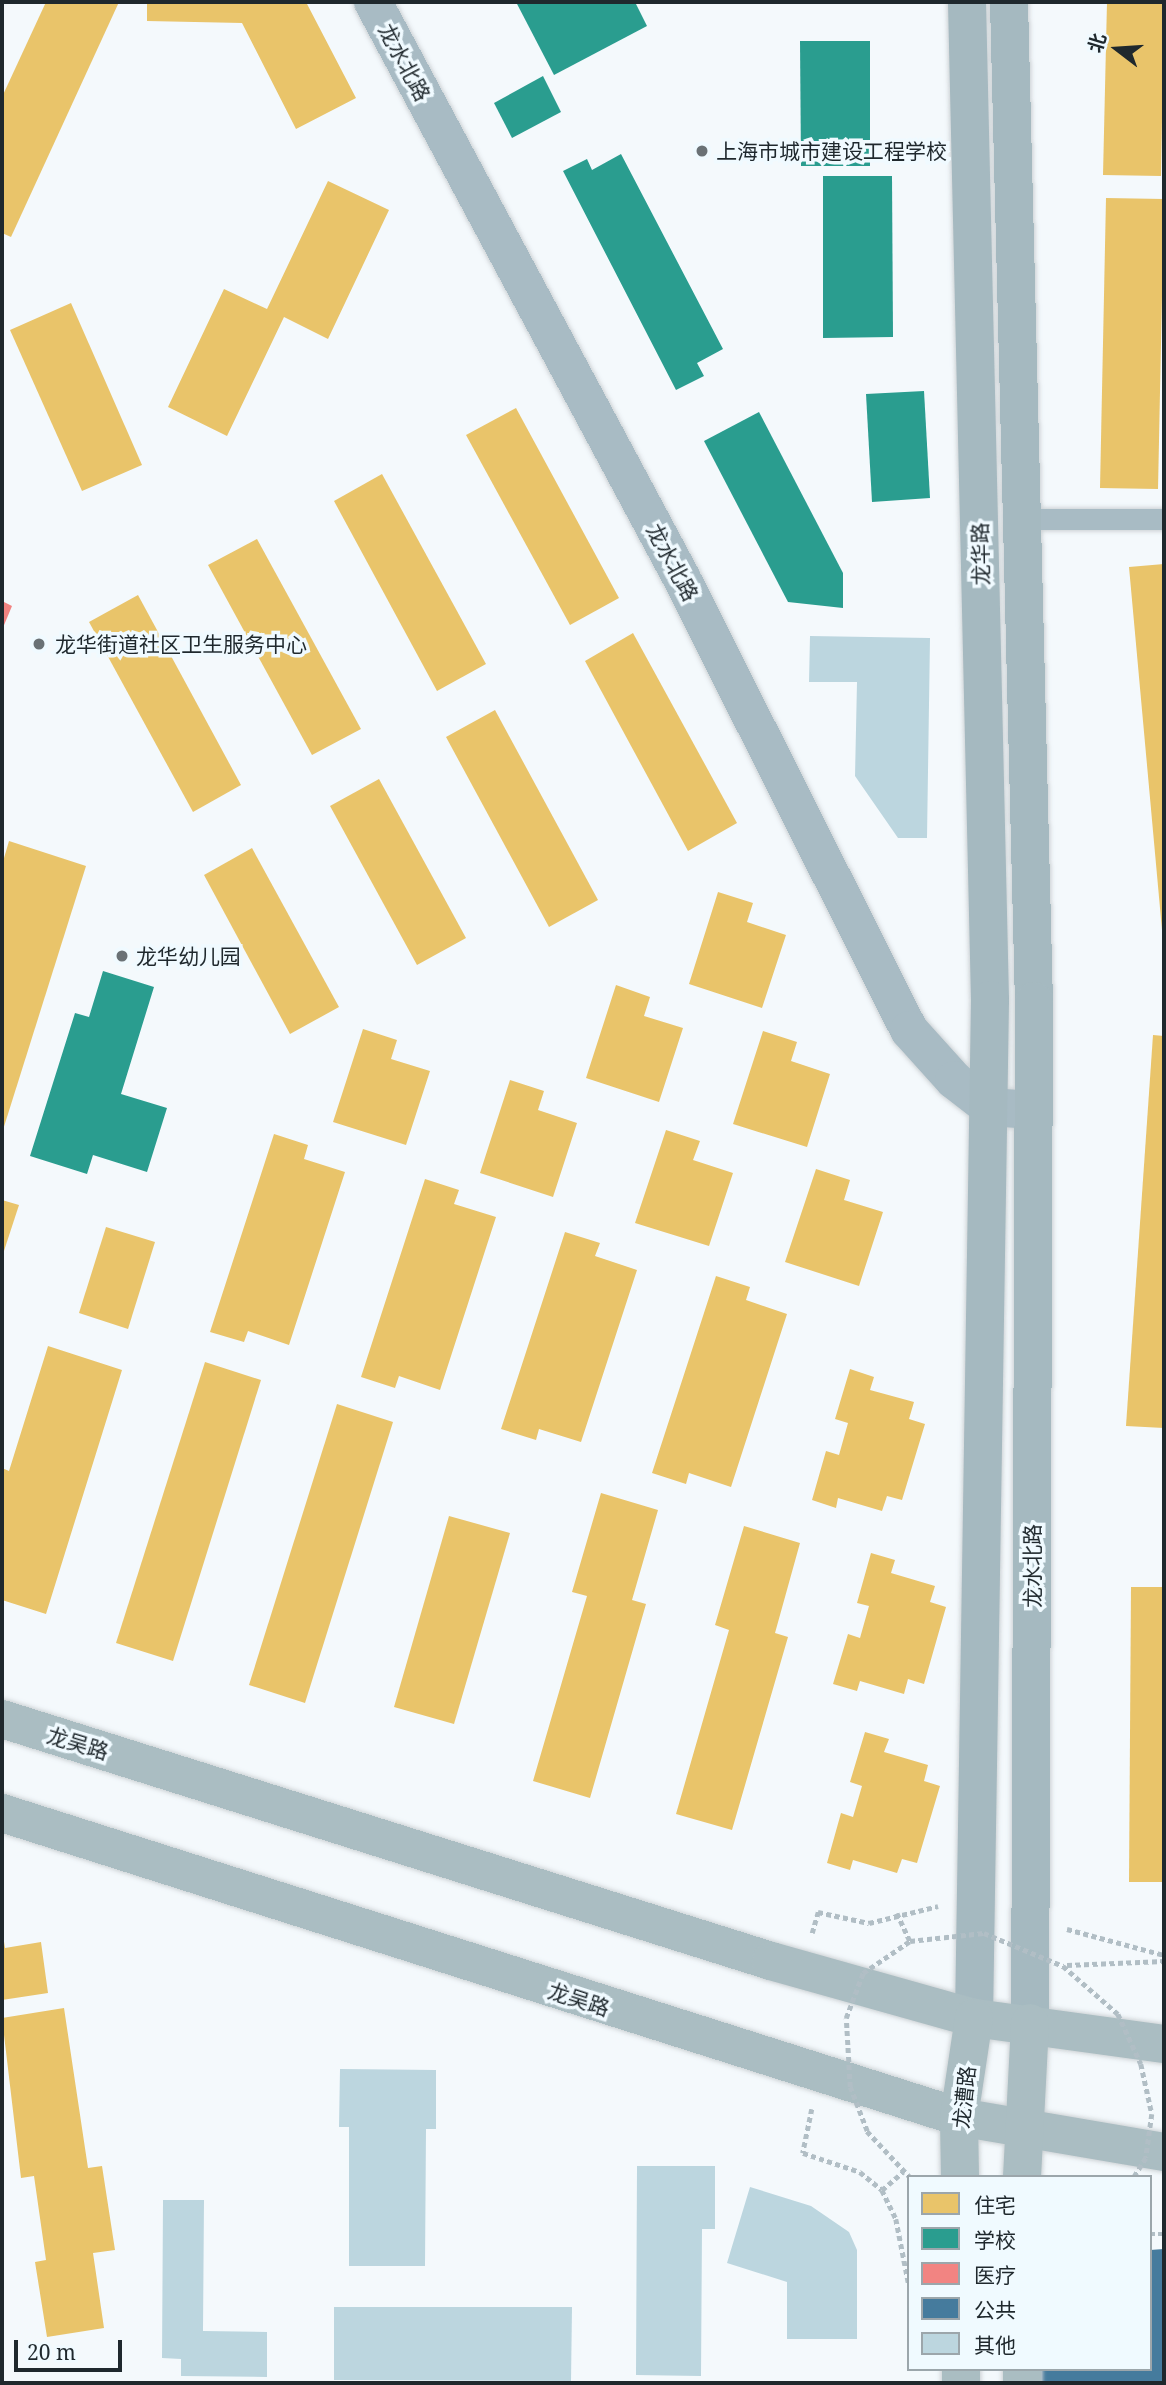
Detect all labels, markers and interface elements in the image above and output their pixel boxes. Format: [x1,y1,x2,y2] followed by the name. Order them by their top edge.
[1082,14,1152,84] north arrow
[374,19,436,105] street label: 龙水北路
[1082,30,1112,56] text: 北
[716,138,947,164] place label: 上海市城市建设工程学校
[694,143,710,159] marker: 上海市城市建设工程学校
[642,519,704,605] street label: 龙水北路
[967,522,993,586] street label: 龙华路
[55,631,307,657] place label: 龙华街道社区卫生服务中心
[29,634,49,654] marker: 龙华街道社区卫生服务中心
[136,943,241,969] place label: 龙华幼儿园
[114,948,130,964] marker: 龙华幼儿园
[1019,1524,1045,1608] street label: 龙水北路
[44,1722,112,1764] street label: 龙吴路
[545,1977,613,2021] street label: 龙吴路
[948,2064,980,2130] street label: 龙漕路
[907,2175,1152,2371] legend
[974,2191,1016,2219] text: 住宅
[974,2226,1016,2254] text: 学校
[974,2261,1016,2289] text: 医疗
[974,2296,1016,2324] text: 公共
[18,2326,126,2370] scale bar
[974,2331,1016,2359] text: 其他
[27,2338,76,2366] text: 20 m

